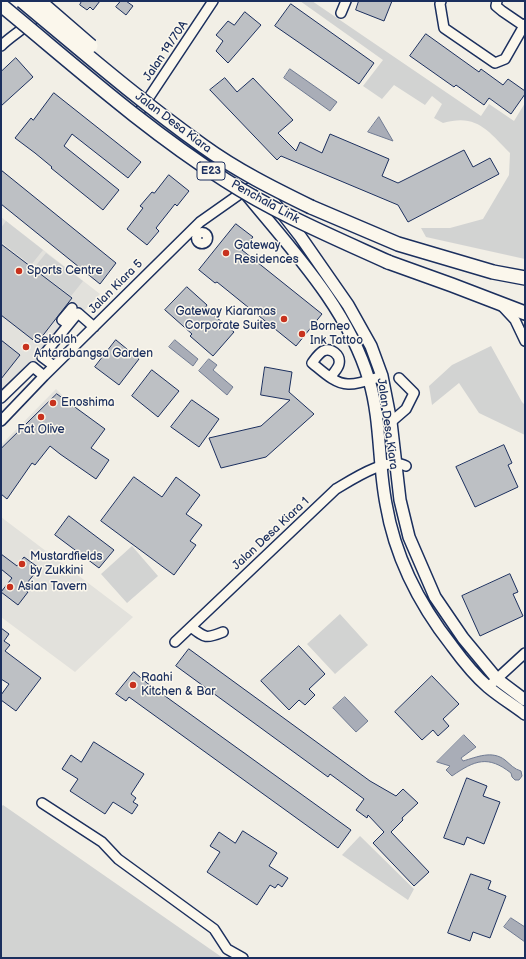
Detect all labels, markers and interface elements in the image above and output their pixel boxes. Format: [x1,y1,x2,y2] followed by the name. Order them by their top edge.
[141,18,191,84] street label: Jalan 19/70A
[132,90,214,156] street label: Jalan Desa Kiara
[197,162,225,180] road number: E23
[228,177,302,227] street label: Penchala Link
[234,239,299,267] place label: Gateway Residences
[221,248,231,258] marker: Gateway Residences
[86,257,146,317] street label: Jalan Kiara 5
[27,264,103,278] place label: Sports Centre
[14,266,24,276] marker: Sports Centre
[175,305,276,333] place label: Gateway Kiaramas Corporate Suites
[279,314,289,324] marker: Gateway Kiaramas Corporate Suites
[310,320,363,348] place label: Borneo Ink Tattoo
[297,329,307,339] marker: Borneo Ink Tattoo
[34,333,153,361] place label: Sekolah Antarabangsa Garden
[21,342,31,352] marker: Sekolah Antarabangsa Garden
[373,377,401,471] street label: Jalan Desa Kiara
[61,396,115,410] place label: Enoshima
[48,398,58,408] marker: Enoshima
[36,412,46,422] marker: Fat Olive
[17,423,65,437] place label: Fat Olive
[230,495,312,573] street label: Jalan Desa Kiara 1
[30,550,102,578] place label: Mustardfields by Zukkini
[17,559,27,569] marker: Mustardfields by Zukkini
[18,580,87,594] place label: Asian Tavern
[5,582,15,592] marker: Asian Tavern
[141,671,216,699] place label: Raahi Kitchen & Bar
[128,680,138,690] marker: Raahi Kitchen & Bar

